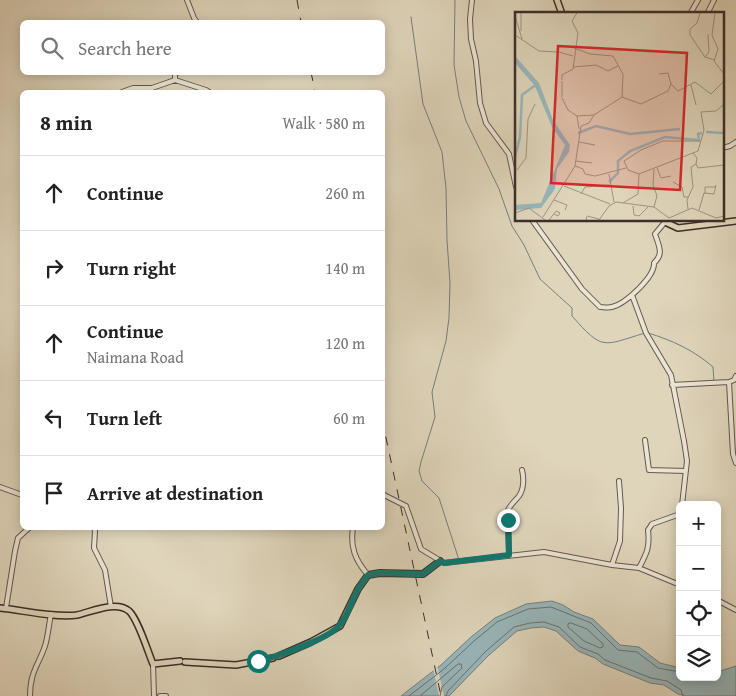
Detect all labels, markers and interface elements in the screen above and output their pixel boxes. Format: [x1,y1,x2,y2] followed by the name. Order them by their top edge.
[515,12,724,221] inset map
[20,20,385,75] search box
[38,34,66,62] icon: search
[78,34,172,62] text: Search here
[40,107,92,138] text: 8 min
[282,111,365,135] text: Walk · 580 m
[40,179,68,207] icon: ahead
[87,179,164,207] text: Continue
[325,181,365,205] text: 260 m
[40,254,68,282] icon: right
[87,254,176,282] text: Turn right
[325,256,365,280] text: 140 m
[87,317,164,345] text: Continue
[40,329,68,357] icon: ahead
[325,331,365,355] text: 120 m
[87,345,184,369] text: Naimana Road
[40,404,68,432] icon: left
[87,404,162,432] text: Turn left
[333,406,365,430] text: 60 m
[40,479,68,507] icon: arrive
[87,479,263,507] text: Arrive at destination
[676,501,721,681] map controls
[676,501,721,546] button: +
[497,509,520,532] route end
[676,546,721,591] button: −
[676,591,721,636] button: locate
[676,636,721,681] button: layers
[247,650,270,673] route start

